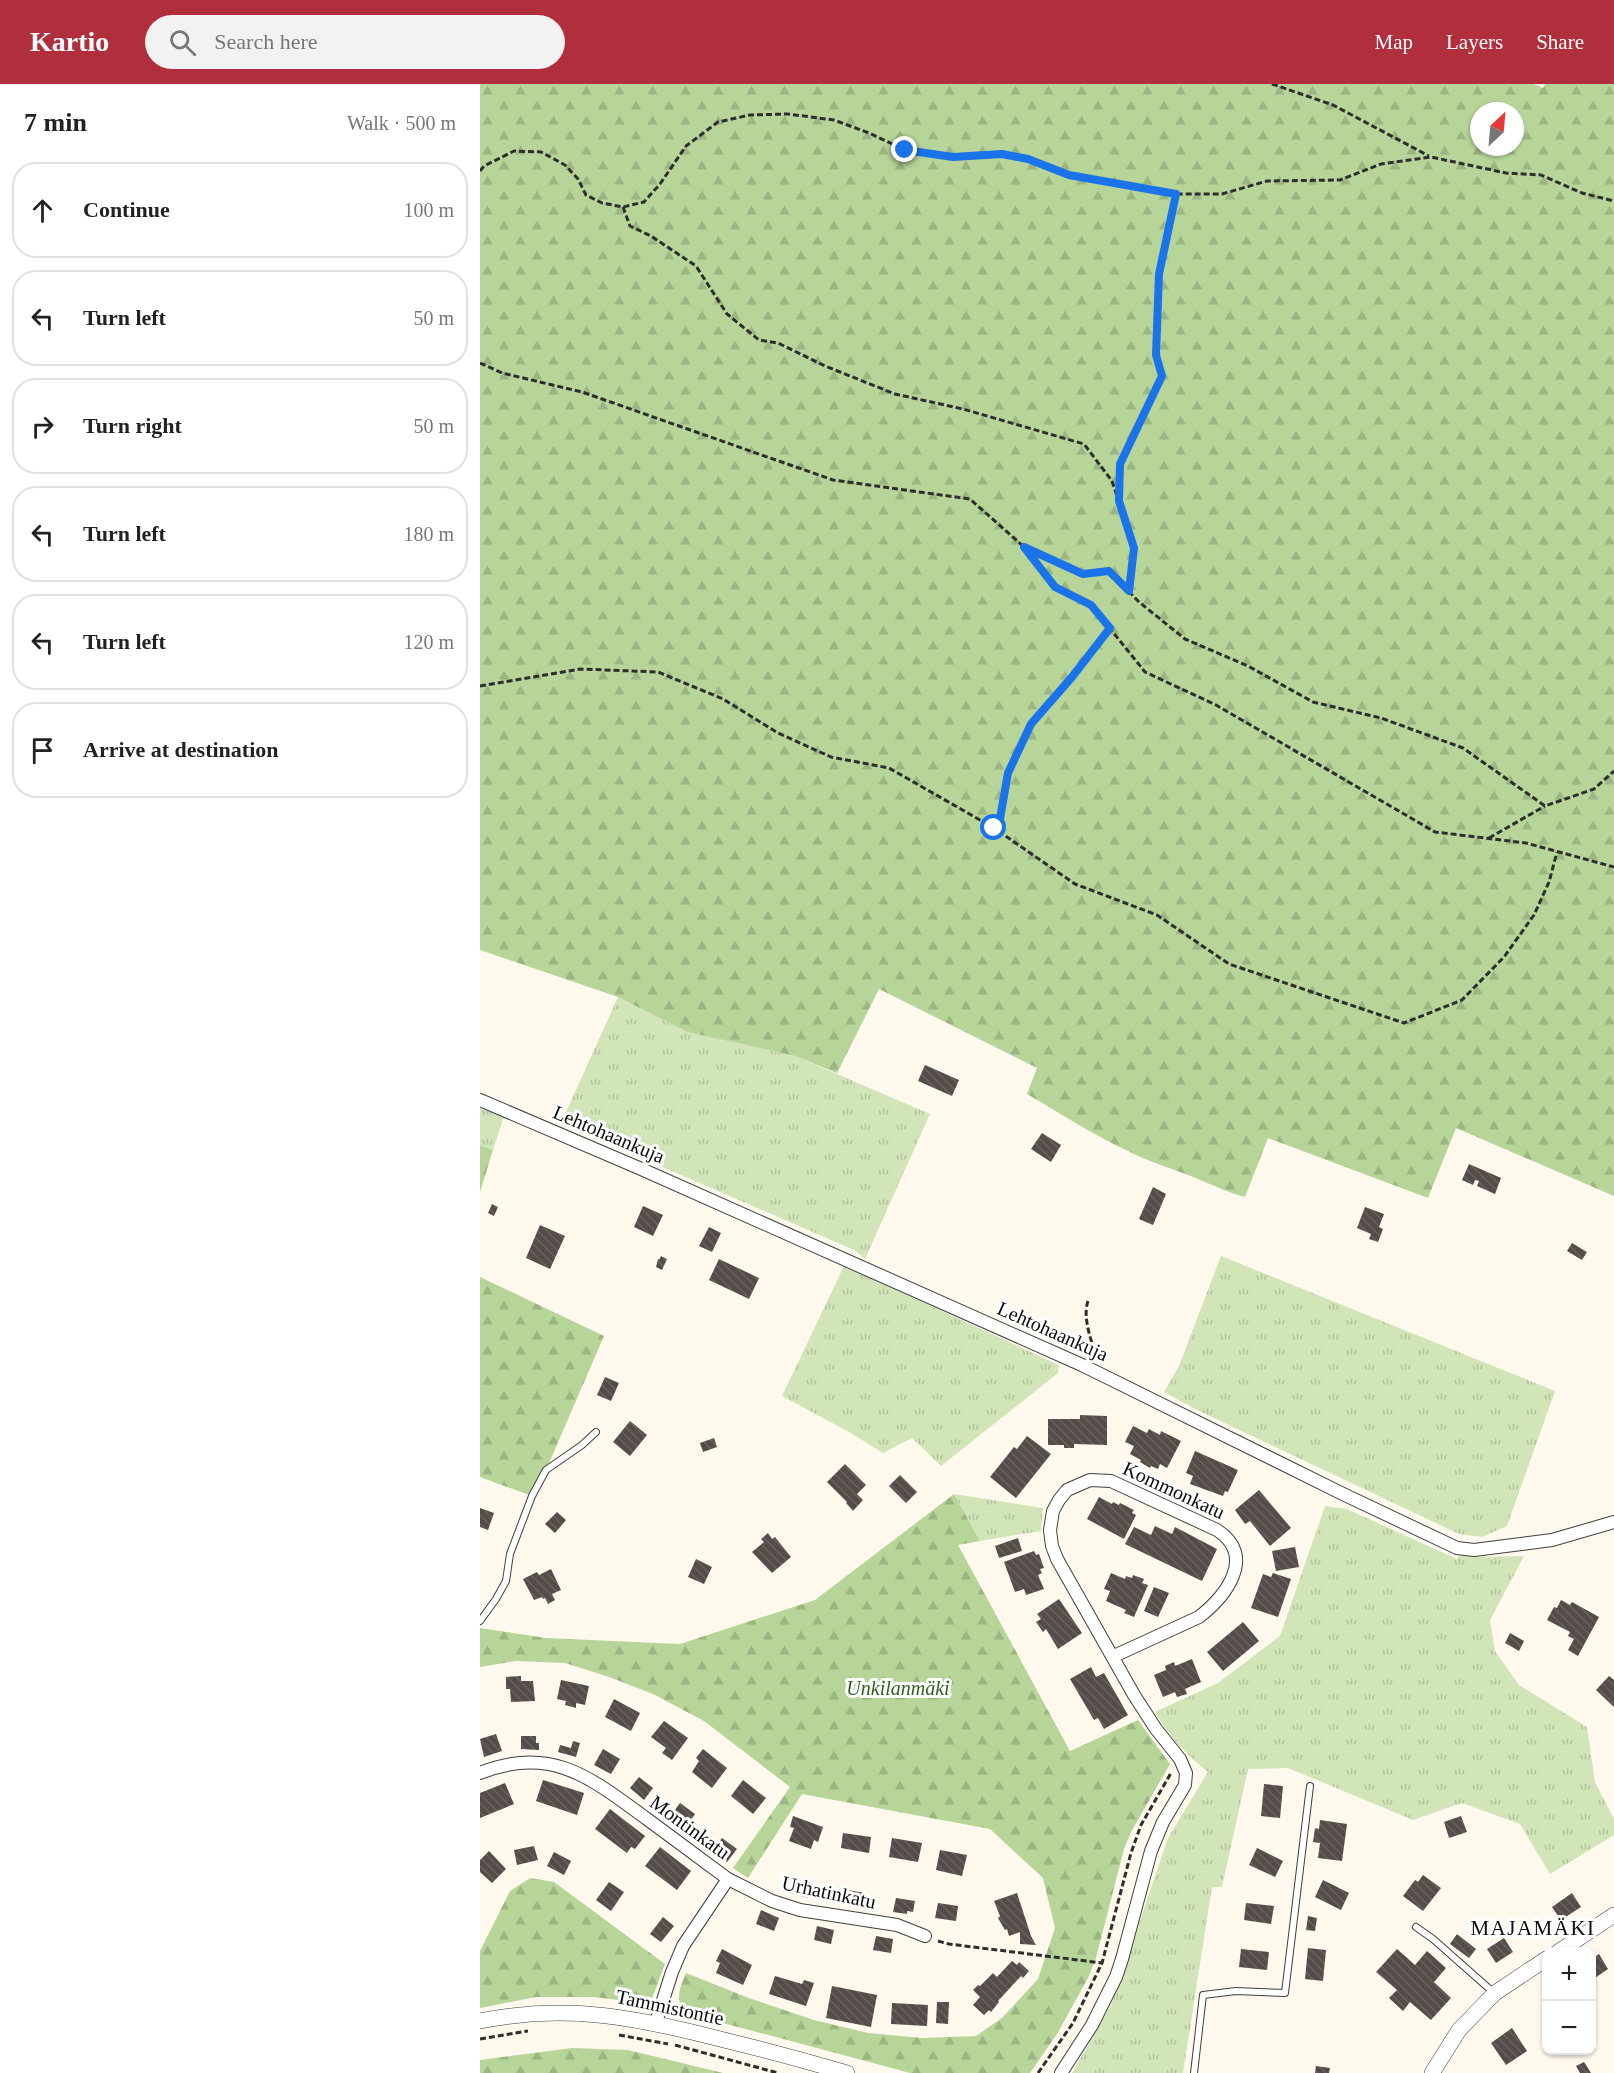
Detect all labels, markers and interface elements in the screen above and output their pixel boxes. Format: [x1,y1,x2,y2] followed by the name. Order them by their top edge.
[145,15,565,69] search box
[30,26,109,57] text: Kartio
[166,26,199,59] icon: search
[214,29,318,54] text: Search here
[1375,30,1413,54] text: Map
[1446,30,1503,54] text: Layers
[1536,30,1584,54] text: Share
[1470,102,1524,156] north arrow
[24,108,87,137] text: 7 min
[347,112,456,134] text: Walk · 500 m
[891,136,917,162] route end
[26,194,59,227] icon: ahead
[83,197,170,222] text: Continue
[403,199,454,221] text: 100 m
[26,302,59,335] icon: left
[83,305,166,330] text: Turn left
[413,307,454,329] text: 50 m
[26,410,59,443] icon: right
[83,413,182,438] text: Turn right
[413,415,454,437] text: 50 m
[26,518,59,551] icon: left
[83,521,166,546] text: Turn left
[403,523,454,545] text: 180 m
[26,626,59,659] icon: left
[83,629,166,654] text: Turn left
[403,631,454,653] text: 120 m
[26,734,59,767] icon: arrive
[83,737,279,762] text: Arrive at destination
[980,814,1006,840] route start
[550,1101,668,1168] street label: Lehtohaankuja
[994,1297,1112,1366] street label: Lehtohaankuja
[1120,1457,1228,1523] street label: Kommonkatu
[846,1677,950,1699] park label: Unkilanmäki
[646,1791,734,1863] street label: Montinkatu
[780,1871,878,1913] street label: Urhatinkatu
[1470,1916,1596,1940] district label: MAJAMÄKI
[1542,1947,1596,2055] map controls
[1542,1947,1596,2001] button: +
[614,1985,726,2029] street label: Tammistontie
[1542,2001,1596,2055] button: −

